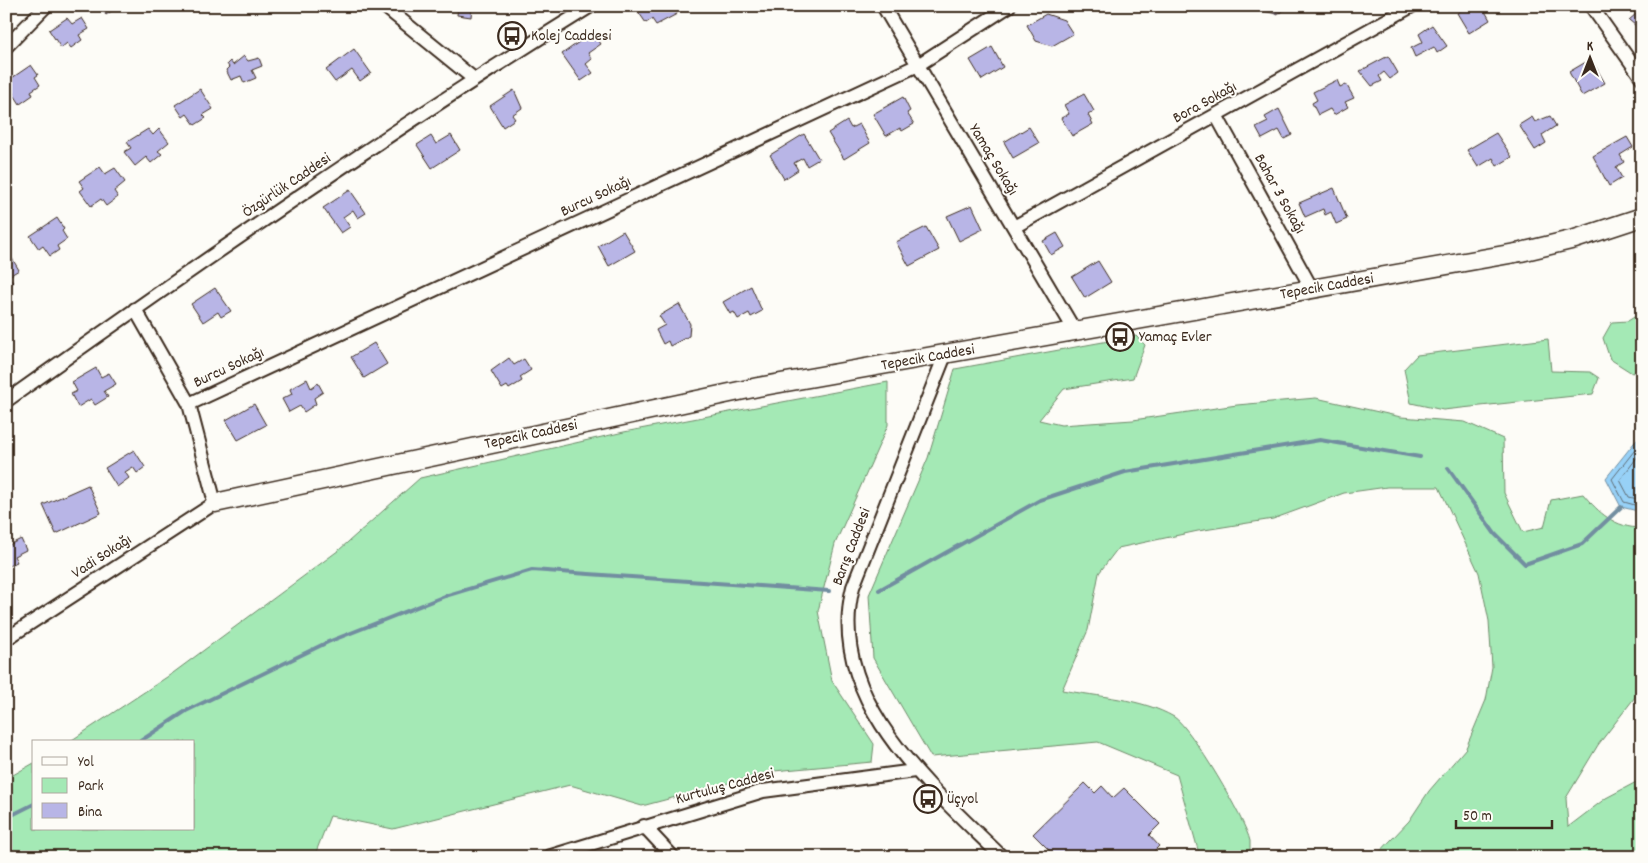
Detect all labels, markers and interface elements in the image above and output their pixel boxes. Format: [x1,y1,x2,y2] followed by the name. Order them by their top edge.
[497,21,527,51] bus stop icon: Kolej Caddesi
[531,25,611,48] place label: Kolej Caddesi
[1566,32,1616,82] north arrow
[1587,37,1594,57] text: K
[1169,76,1241,130] street label: Bora Sokağı
[963,120,1024,200] street label: Yamaç Sokağı
[238,148,336,224] street label: Özgürlük Caddesi
[1247,150,1311,238] street label: Bahar 3 Sokağı
[557,171,635,223] street label: Burcu Sokağı
[1278,267,1376,307] street label: Tepecik Caddesi
[1105,322,1135,352] bus stop icon: Yamaç Evler
[1139,326,1212,349] place label: Yamaç Evler
[879,338,977,378] street label: Tepecik Caddesi
[190,342,268,394] street label: Burcu Sokağı
[482,414,580,456] street label: Tepecik Caddesi
[827,505,877,589] street label: Barış Caddesi
[67,529,137,585] street label: Vadi Sokağı
[32,740,195,830] legend
[78,752,94,774] text: Yol
[673,763,777,811] street label: Kurtuluş Caddesi
[78,776,104,798] text: Park
[913,784,943,814] bus stop icon: Üçyol
[947,788,978,811] place label: Üçyol
[1456,798,1552,830] scale bar
[78,802,103,824] text: Bina
[1463,806,1492,828] text: 50 m

